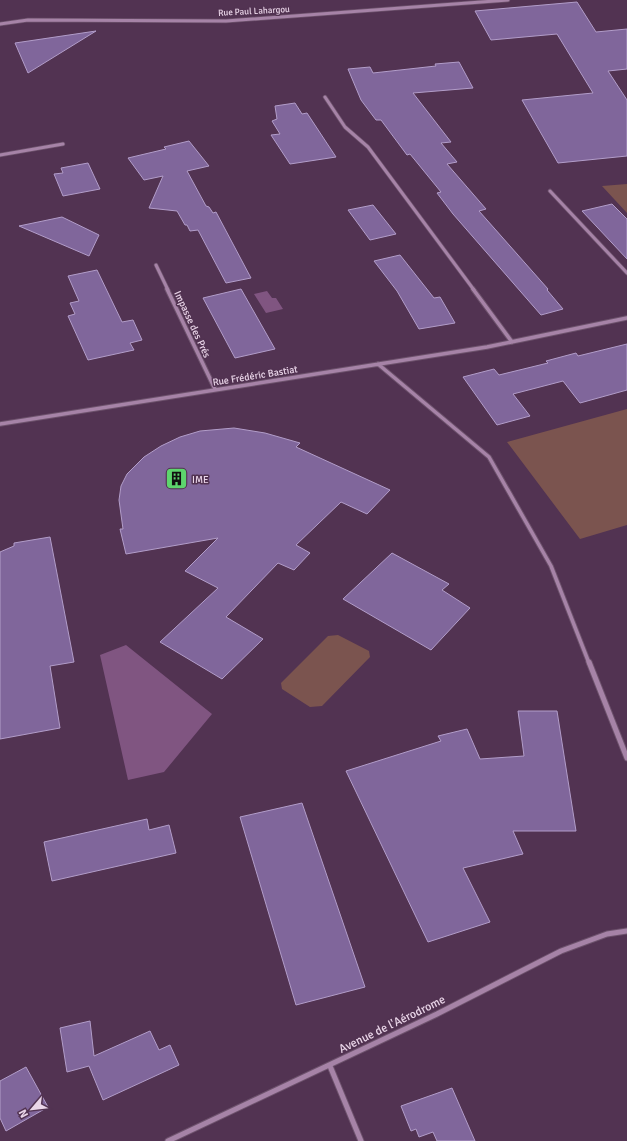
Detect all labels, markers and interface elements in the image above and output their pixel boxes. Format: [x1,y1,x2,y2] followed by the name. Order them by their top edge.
[218,4,290,19] street label: Rue Paul Lahargou
[171,289,213,360] street label: Impasse des Prés
[212,363,299,389] street label: Rue Frédéric Bastiat
[164,466,190,492] building icon: IME
[192,474,209,486] place label: IME
[336,992,448,1057] street label: Avenue de l'Aérodrome
[12,1089,52,1129] north arrow
[16,1107,31,1120] text: N

